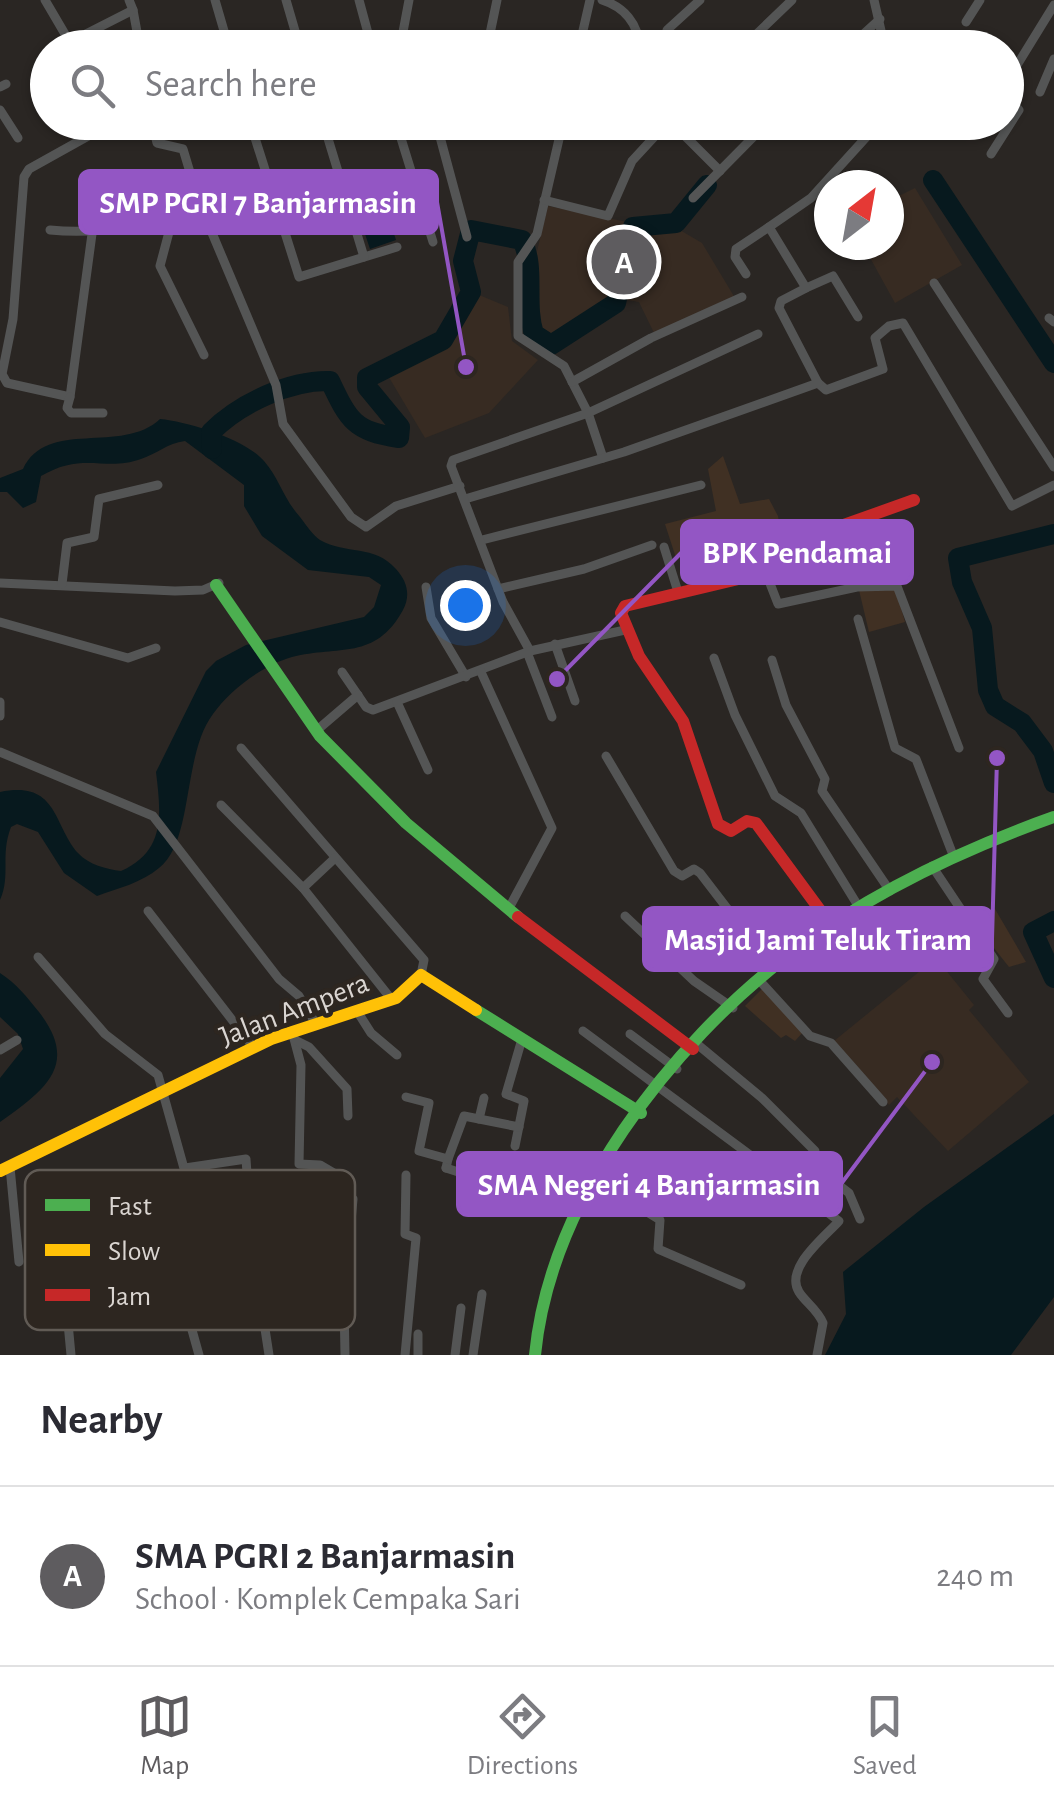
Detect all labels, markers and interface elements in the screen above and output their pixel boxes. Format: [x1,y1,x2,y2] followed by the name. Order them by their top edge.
[30,30,1024,140] search box
[65,58,120,113] icon: search
[145,66,317,104] text: Search here
[814,170,904,260] north arrow
[80,171,437,233] callout: SMP PGRI 7 Banjarmasin
[99,187,417,219] text: SMP PGRI 7 Banjarmasin
[592,224,656,300] pin: A
[682,521,912,583] callout: BPK Pendamai
[702,537,892,569] text: BPK Pendamai
[440,580,491,631] your location
[644,908,992,970] callout: Masjid Jami Teluk Tiram
[664,924,972,956] text: Masjid Jami Teluk Tiram
[216,968,373,1052] street label: Jalan Ampera
[458,1153,841,1215] callout: SMA Negeri 4 Banjarmasin
[478,1169,820,1201] text: SMA Negeri 4 Banjarmasin
[25,1170,355,1330] legend
[108,1193,152,1221] text: Fast
[108,1238,160,1266] text: Slow
[108,1283,151,1311] text: Jam
[40,1399,163,1441] text: Nearby
[135,1538,515,1576] text: SMA PGRI 2 Banjarmasin
[63,1560,82,1592] text: A
[936,1560,1014,1592] text: 240 m
[135,1583,521,1615] text: School · Komplek Cempaka Sari
[137,1689,192,1783] tab: Map
[467,1689,578,1783] tab: Directions
[853,1689,917,1783] tab: Saved

